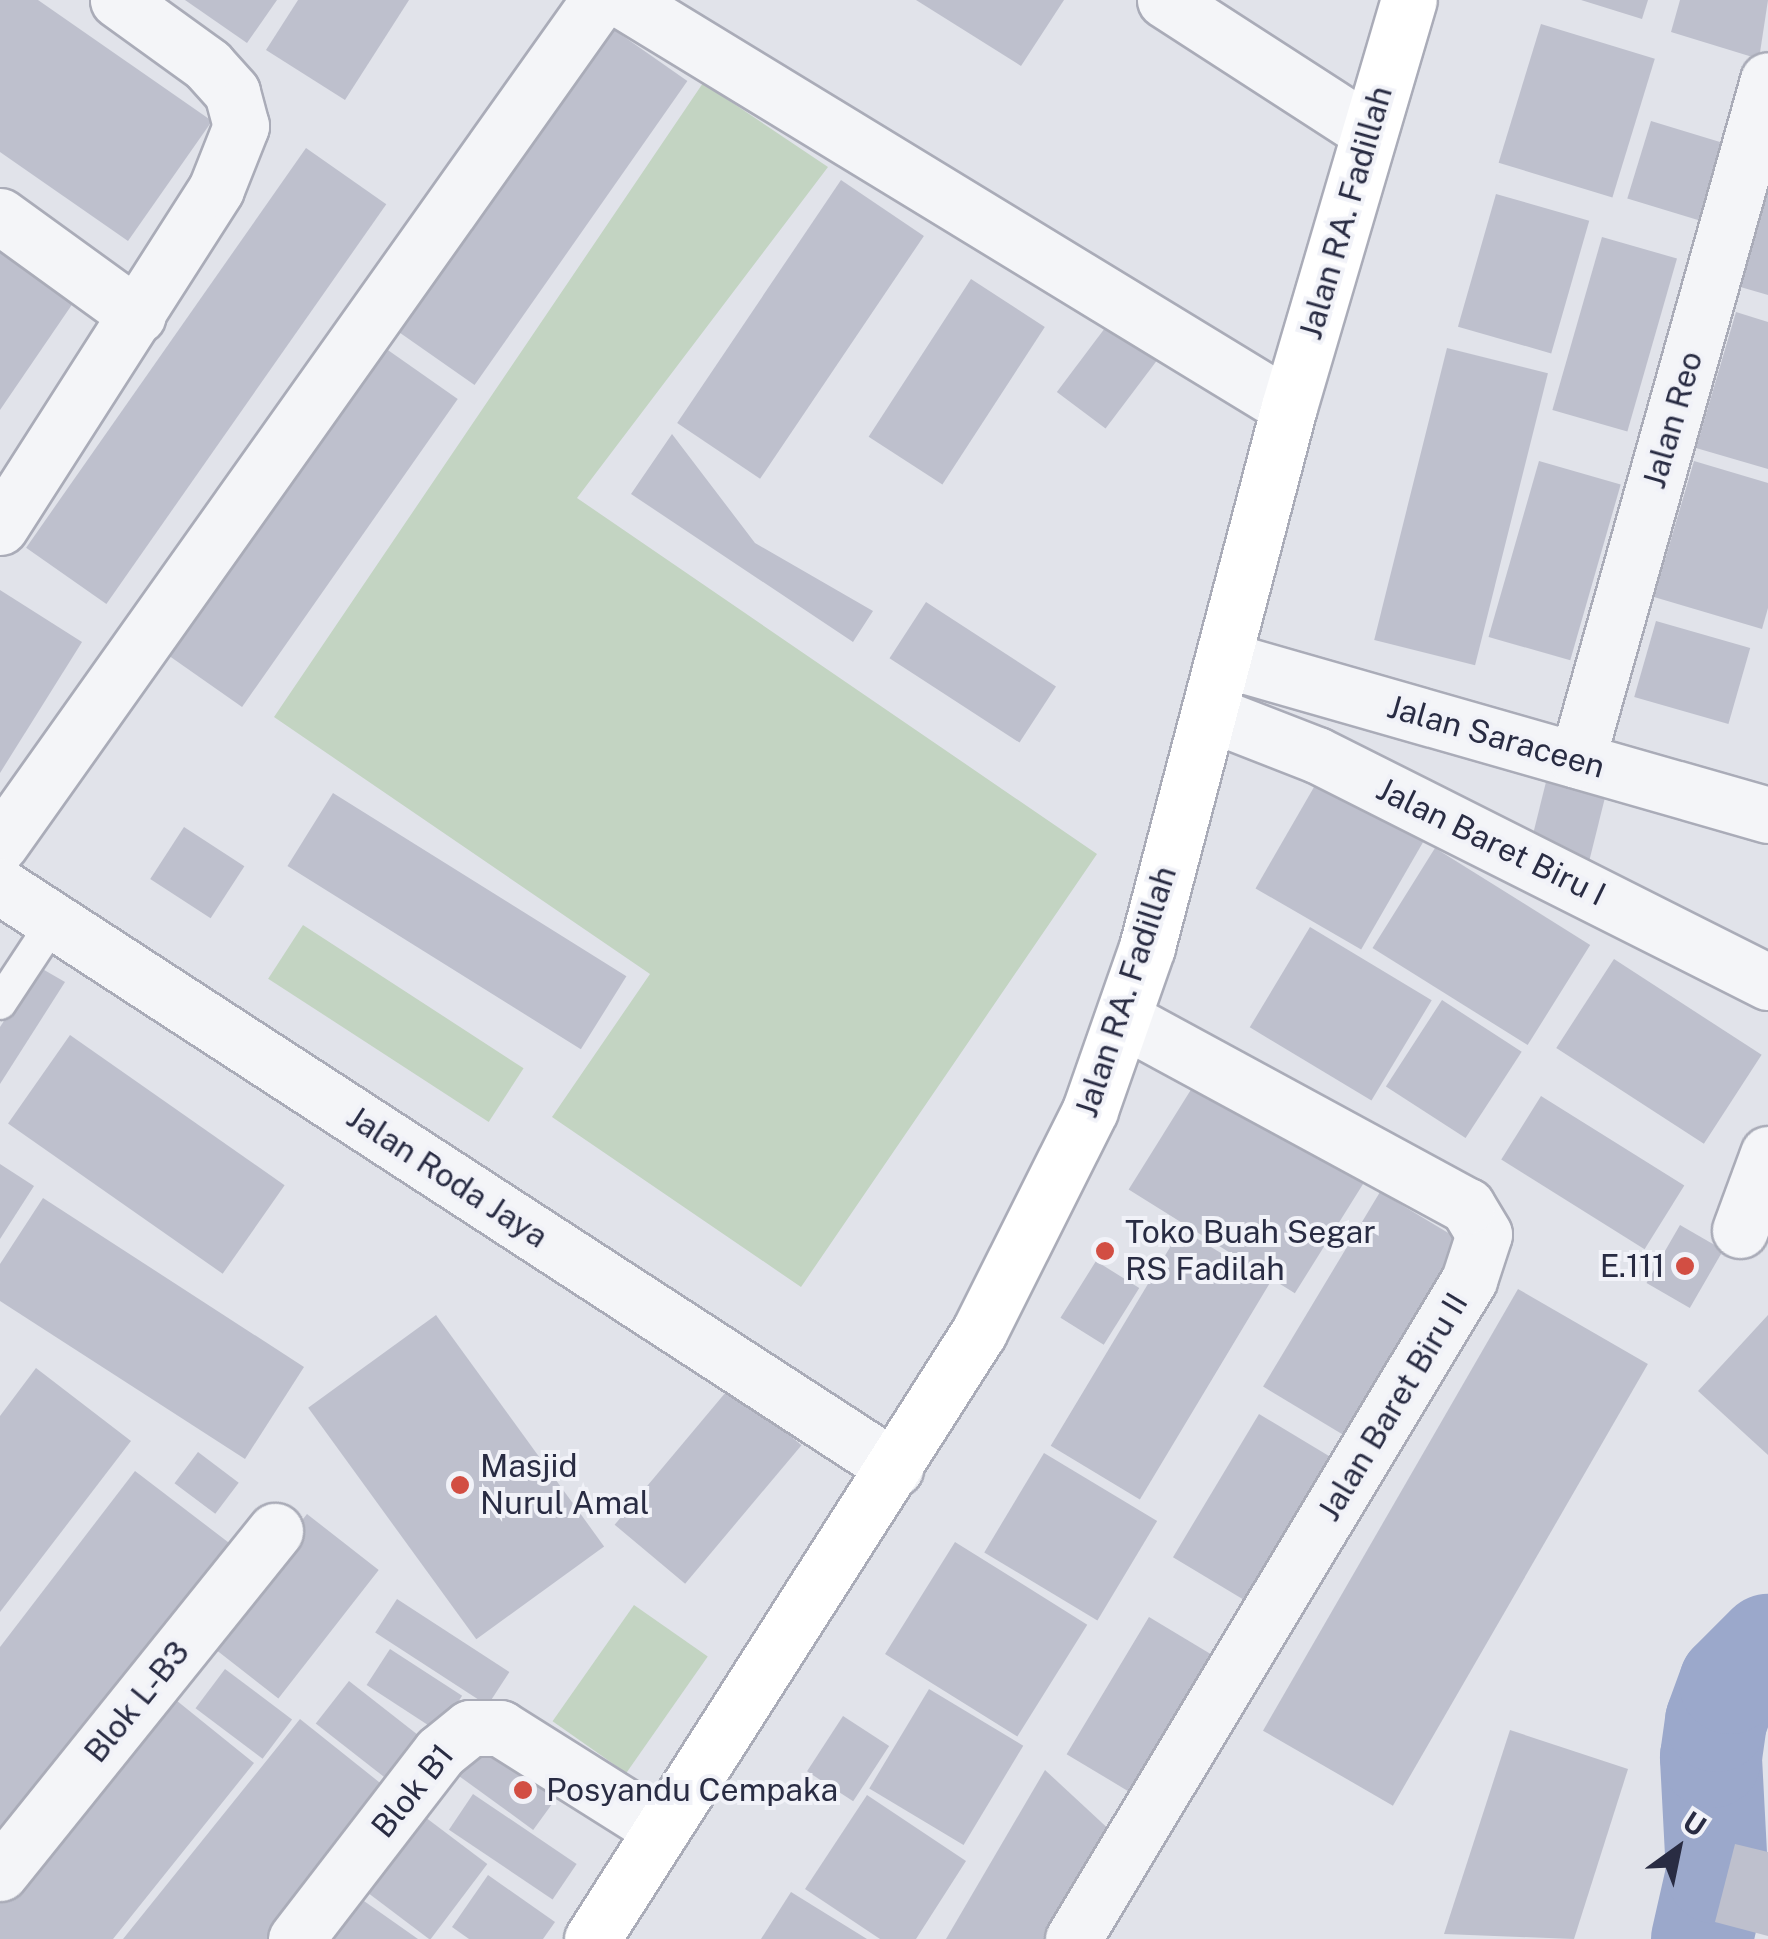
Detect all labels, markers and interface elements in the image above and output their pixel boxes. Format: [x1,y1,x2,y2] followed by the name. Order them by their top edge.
[1291,82,1401,344] street label: Jalan RA. Fadillah
[1635,347,1711,493] street label: Jalan Reo
[1383,688,1609,786] street label: Jalan Saraceen
[1370,770,1612,914] street label: Jalan Baret Biru I
[1067,862,1185,1122] street label: Jalan RA. Fadillah
[340,1098,554,1256] street label: Jalan Roda Jaya
[1125,1214,1376,1289] place label: Toko Buah Segar RS Fadilah
[1094,1240,1116,1262] marker: Toko Buah Segar RS Fadilah
[1600,1247,1665,1285] place label: E.111
[1674,1255,1696,1277] marker: E.111
[1310,1286,1476,1528] street label: Jalan Baret Biru II
[480,1448,649,1523] place label: Masjid Nurul Amal
[449,1474,471,1496] marker: Masjid Nurul Amal
[77,1634,197,1770] street label: Blok L-B3
[364,1737,462,1845] street label: Blok B1
[546,1771,838,1809] place label: Posyandu Cempaka
[510,1777,536,1803] marker: Posyandu Cempaka
[1628,1799,1728,1899] north arrow
[1677,1804,1712,1843] text: U

